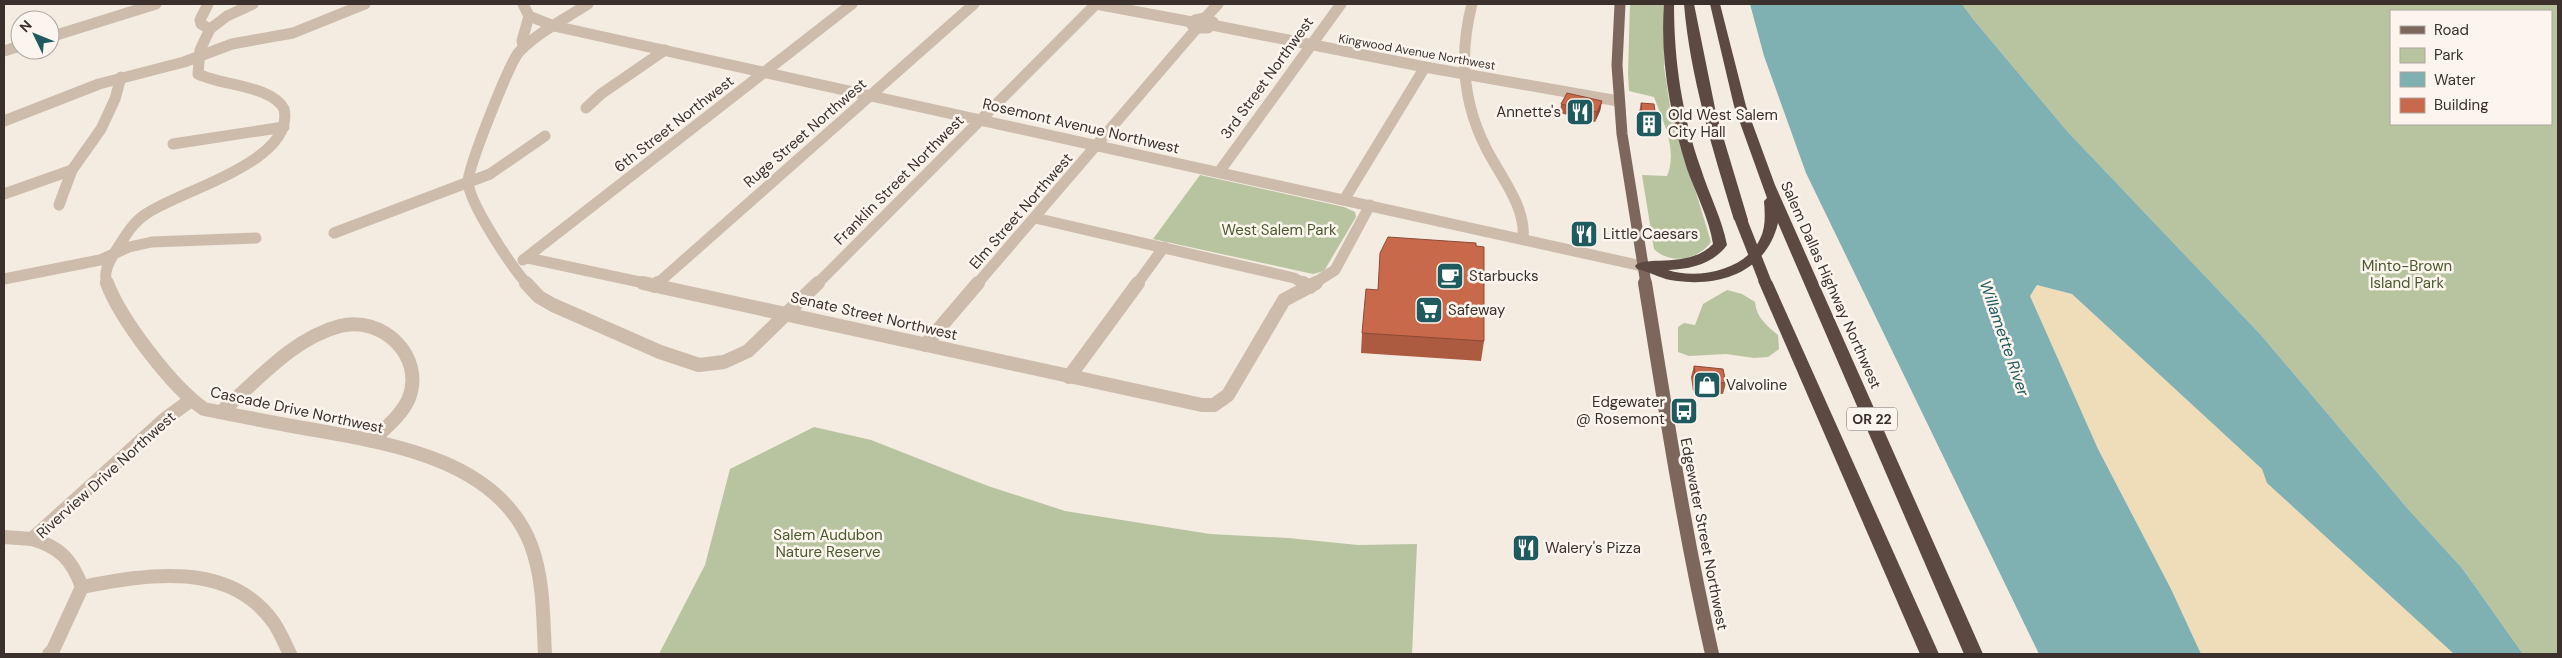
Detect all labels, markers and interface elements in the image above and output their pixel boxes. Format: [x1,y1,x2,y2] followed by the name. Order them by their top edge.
[10,10,60,60] north arrow
[2390,10,2552,125] legend
[1216,13,1318,143] street label: 3rd Street Northwest
[15,16,36,36] text: N
[2434,20,2469,40] text: Road
[1337,30,1497,74] street label: Kingwood Avenue Northwest
[2434,45,2464,65] text: Park
[2434,70,2476,90] text: Water
[610,71,738,177] street label: 6th Street Northwest
[739,74,871,192] street label: Ruge Street Northwest
[981,94,1181,158] street label: Rosemont Avenue Northwest
[2434,95,2489,115] text: Building
[1565,97,1595,127] restaurant icon: Annette's
[1496,102,1561,122] place label: Annette's
[1668,105,1778,142] place label: Old West Salem City Hall
[1634,109,1664,139] building icon: Old West Salem City Hall
[830,111,968,249] street label: Franklin Street Northwest
[965,149,1077,273] street label: Elm Street Northwest
[1776,178,1886,392] street label: Salem Dallas Highway Northwest
[1569,219,1599,249] restaurant icon: Little Caesars
[1221,220,1337,240] park label: West Salem Park
[1603,224,1698,244] place label: Little Caesars
[2362,256,2452,293] park label: Minto-Brown Island Park
[1435,261,1465,291] cafe icon: Starbucks
[1469,266,1539,286] place label: Starbucks
[1975,277,2035,400] water label: Willamette River
[789,287,959,345] street label: Senate Street Northwest
[1414,295,1444,325] supermarket icon: Safeway
[1448,300,1506,320] place label: Safeway
[1692,370,1722,400] shop icon: Valvoline
[1726,375,1787,395] place label: Valvoline
[209,382,386,438] street label: Cascade Drive Northwest
[1576,392,1665,429] place label: Edgewater @ Rosemont
[1669,396,1699,426] bus stop icon: Edgewater @ Rosemont
[32,407,180,543] street label: Riverview Drive Northwest
[1847,408,1897,430] road number: OR 22
[1676,436,1732,632] street label: Edgewater Street Northwest
[773,525,883,562] park label: Salem Audubon Nature Reserve
[1511,533,1541,563] restaurant icon: Walery's Pizza
[1545,538,1641,558] place label: Walery's Pizza

